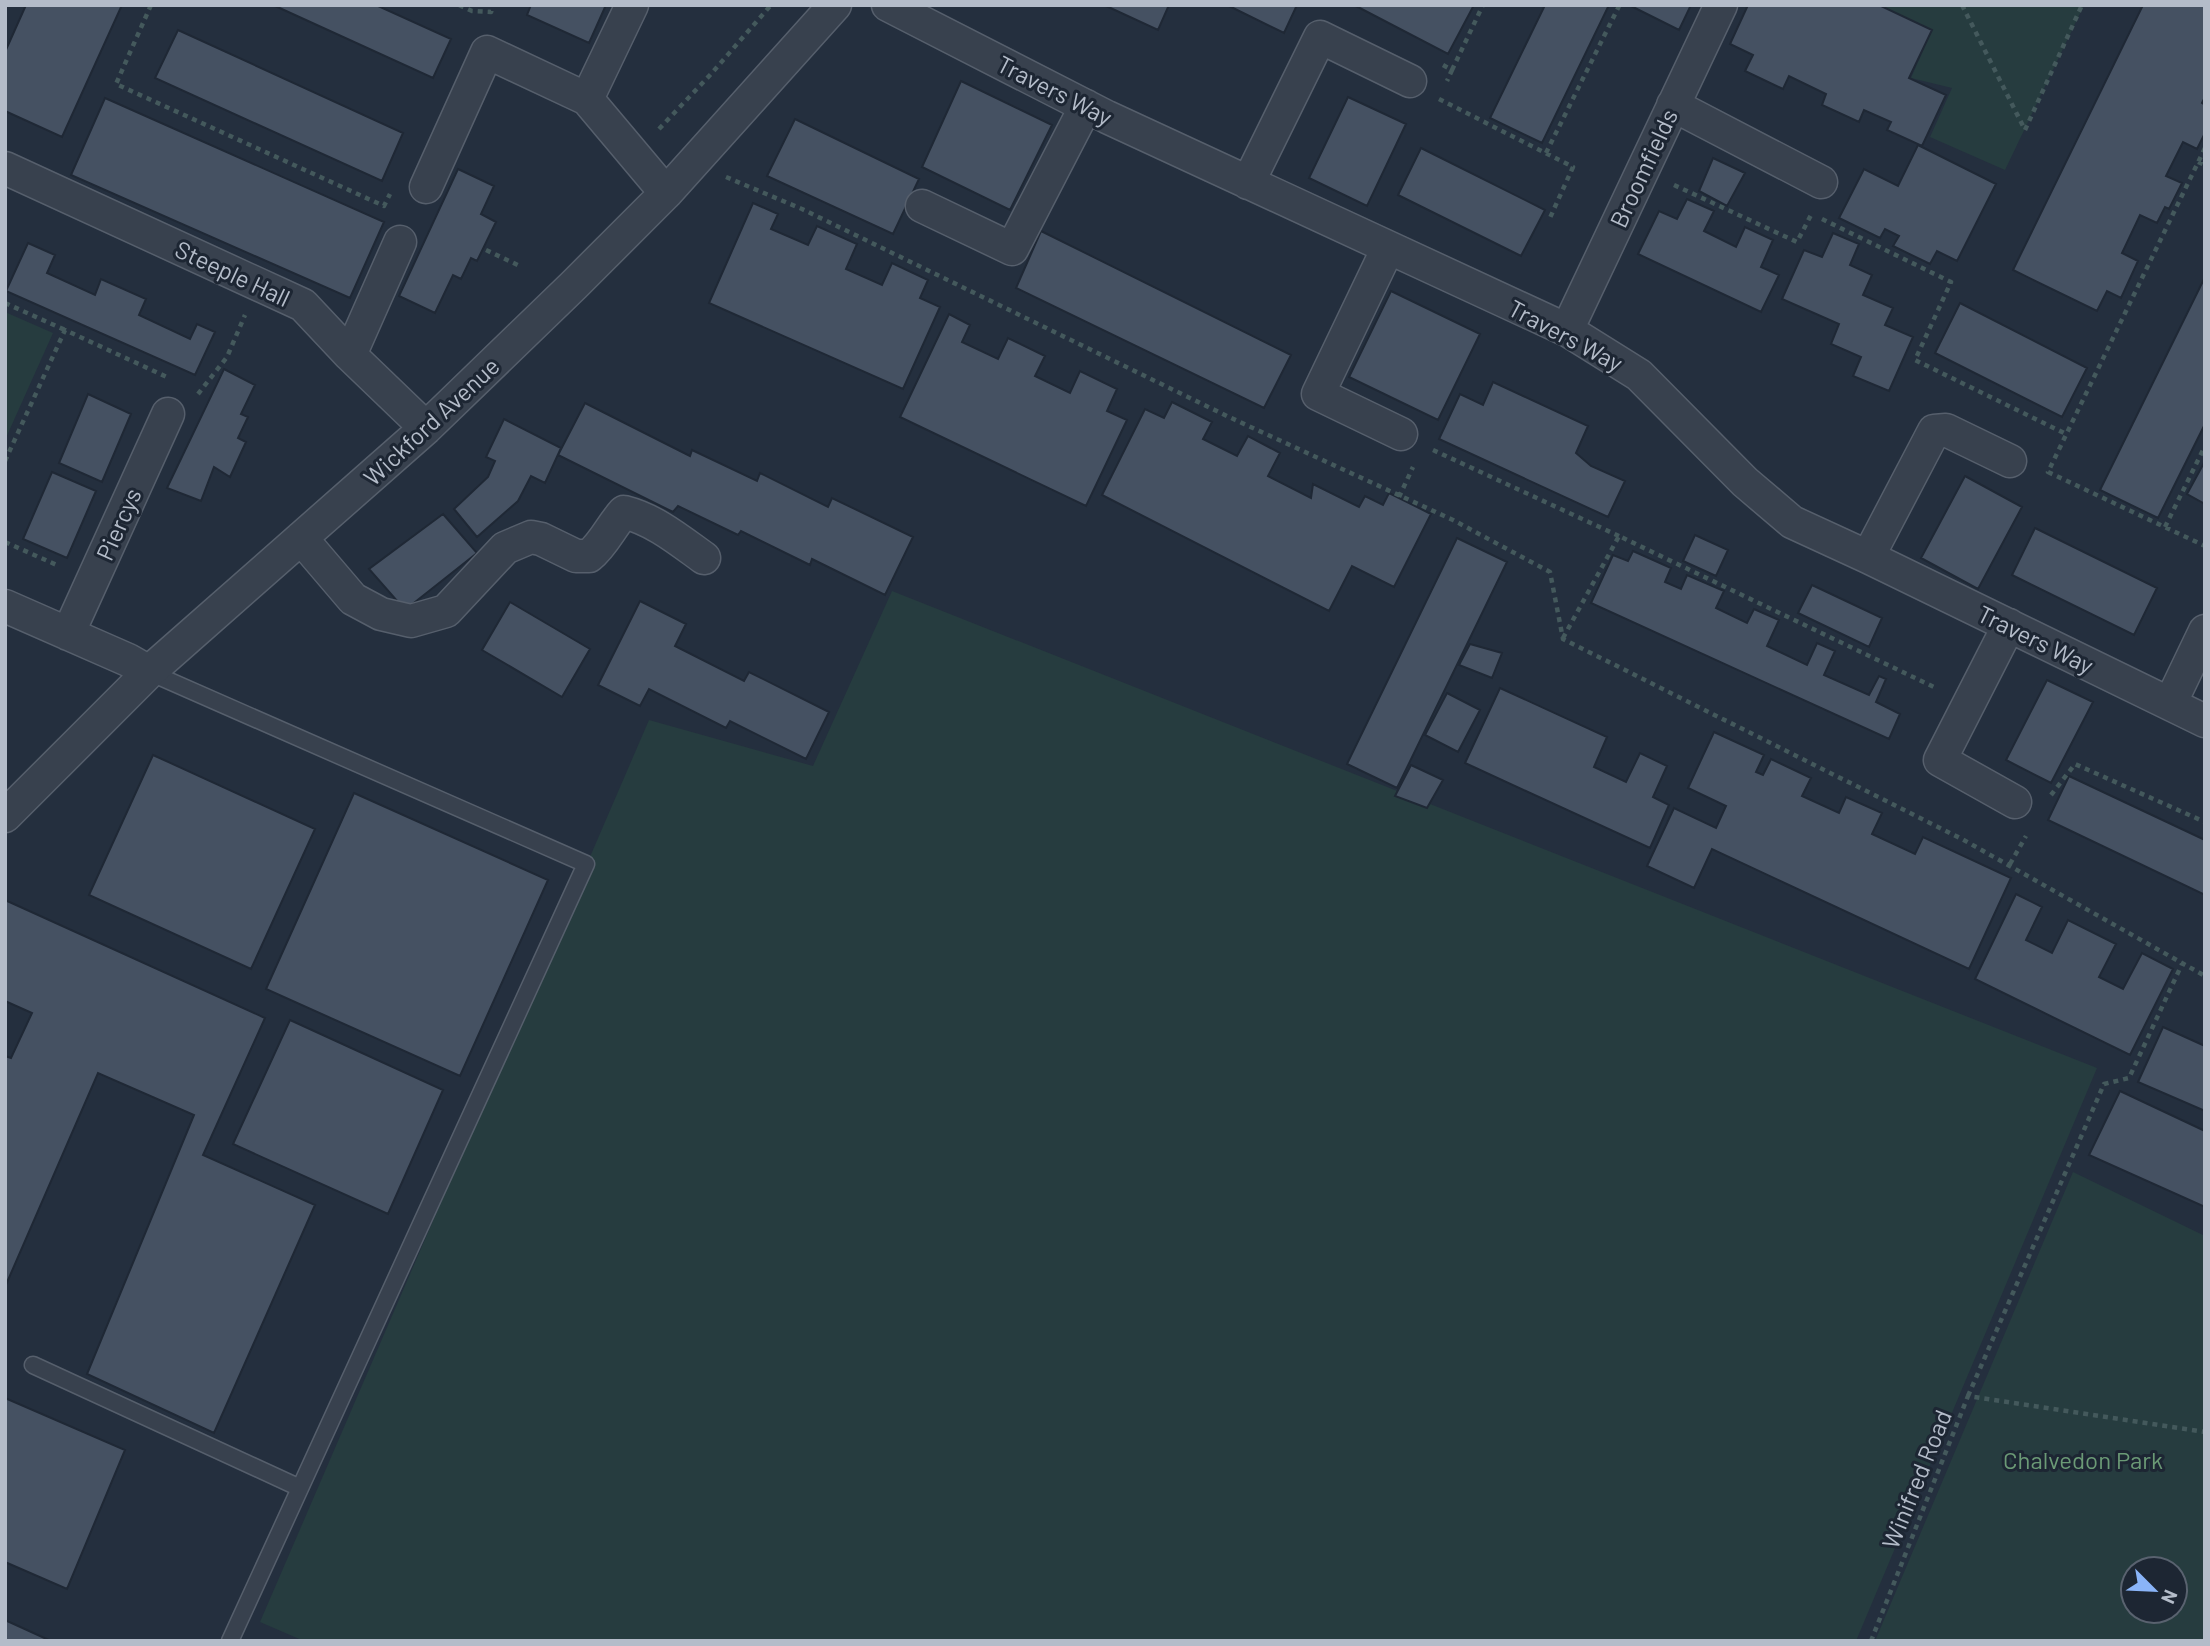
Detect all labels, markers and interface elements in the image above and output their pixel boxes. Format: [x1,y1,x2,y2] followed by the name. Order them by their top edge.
[993,49,1117,131] street label: Travers Way
[1603,104,1683,232] street label: Broomfields
[171,234,295,312] street label: Steeple Hall
[1504,293,1628,377] street label: Travers Way
[357,351,505,491] street label: Wickford Avenue
[89,483,147,565] street label: Piercys
[1973,599,2099,679] street label: Travers Way
[1875,1405,1957,1553] street label: Winifred Road
[2003,1445,2163,1474] park label: Chalvedon Park
[2119,1555,2189,1625] north arrow
[2157,1587,2183,1608] text: N

